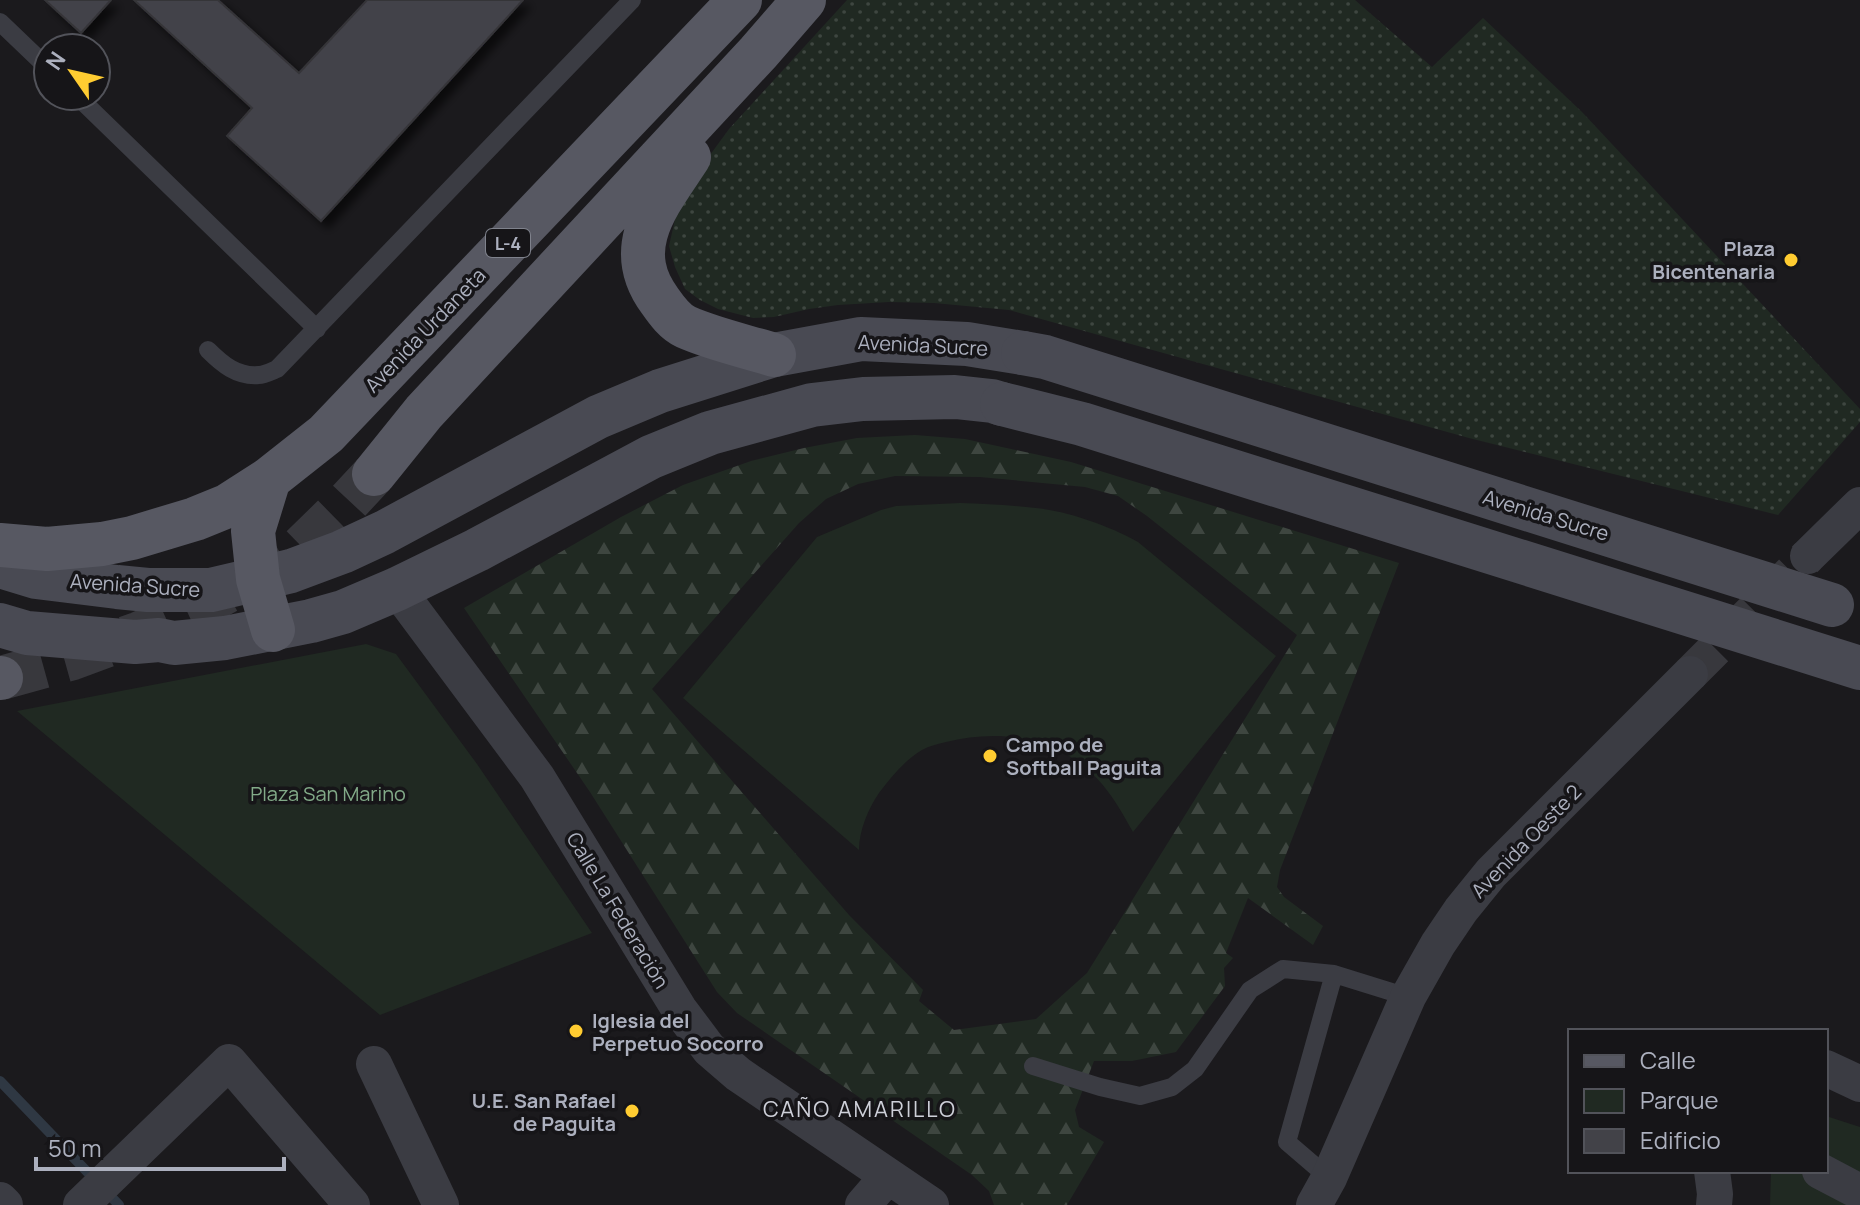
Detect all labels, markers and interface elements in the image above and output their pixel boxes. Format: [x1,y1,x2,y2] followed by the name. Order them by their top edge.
[32,32,112,112] north arrow
[39,46,72,76] text: N
[486,229,530,257] road number: L-4
[1652,235,1775,285] place label: Plaza Bicentenaria
[1782,251,1800,269] marker: Plaza Bicentenaria
[359,262,491,398] street label: Avenida Urdaneta
[857,328,989,362] street label: Avenida Sucre
[1480,483,1612,547] street label: Avenida Sucre
[69,567,201,603] street label: Avenida Sucre
[1006,731,1161,781] place label: Campo de Softball Paguita
[981,747,999,765] marker: Campo de Softball Paguita
[1465,778,1587,904] street label: Avenida Oeste 2
[250,780,406,807] park label: Plaza San Marino
[561,827,675,993] street label: Calle La Federación
[592,1007,764,1057] place label: Iglesia del Perpetuo Socorro
[567,1022,585,1040] marker: Iglesia del Perpetuo Socorro
[1568,1029,1828,1173] legend
[1640,1043,1696,1076] text: Calle
[1640,1083,1718,1116] text: Parque
[472,1087,616,1137] place label: U.E. San Rafael de Paguita
[763,1094,957,1124] district label: CAÑO AMARILLO
[623,1102,641,1120] marker: U.E. San Rafael de Paguita
[36,1121,284,1171] scale bar
[1640,1123,1721,1156] text: Edificio
[48,1131,102,1164] text: 50 m

